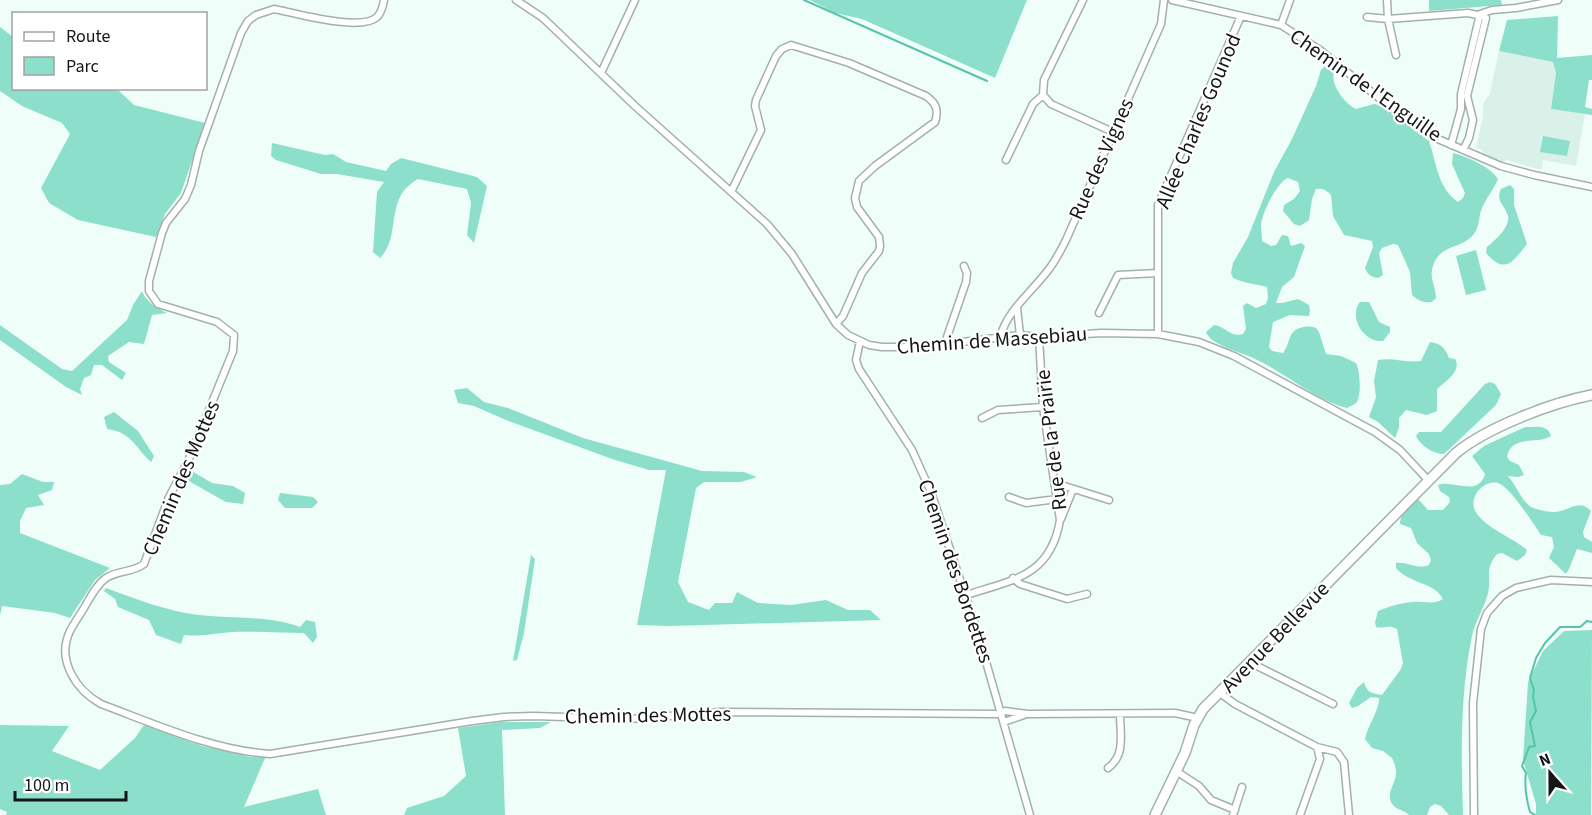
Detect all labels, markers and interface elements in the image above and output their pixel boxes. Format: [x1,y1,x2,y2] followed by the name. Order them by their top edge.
[12,12,207,90] legend
[1284,21,1448,149] street label: Chemin de l'Enguille
[66,24,110,49] text: Route
[1148,29,1248,213] street label: Allée Charles Gounod
[66,54,99,79] text: Parc
[1061,93,1141,225] street label: Rue des Vignes
[896,318,1088,362] street label: Chemin de Massebiau
[1027,368,1075,512] street label: Rue de la Prairie
[135,395,227,560] street label: Chemin des Mottes
[910,475,1002,667] street label: Chemin des Bordettes
[1214,575,1336,699] street label: Avenue Bellevue
[565,699,732,731] street label: Chemin des Mottes
[1520,743,1580,803] north arrow
[1536,748,1554,772] text: N
[15,764,126,802] scale bar
[24,773,69,798] text: 100 m

